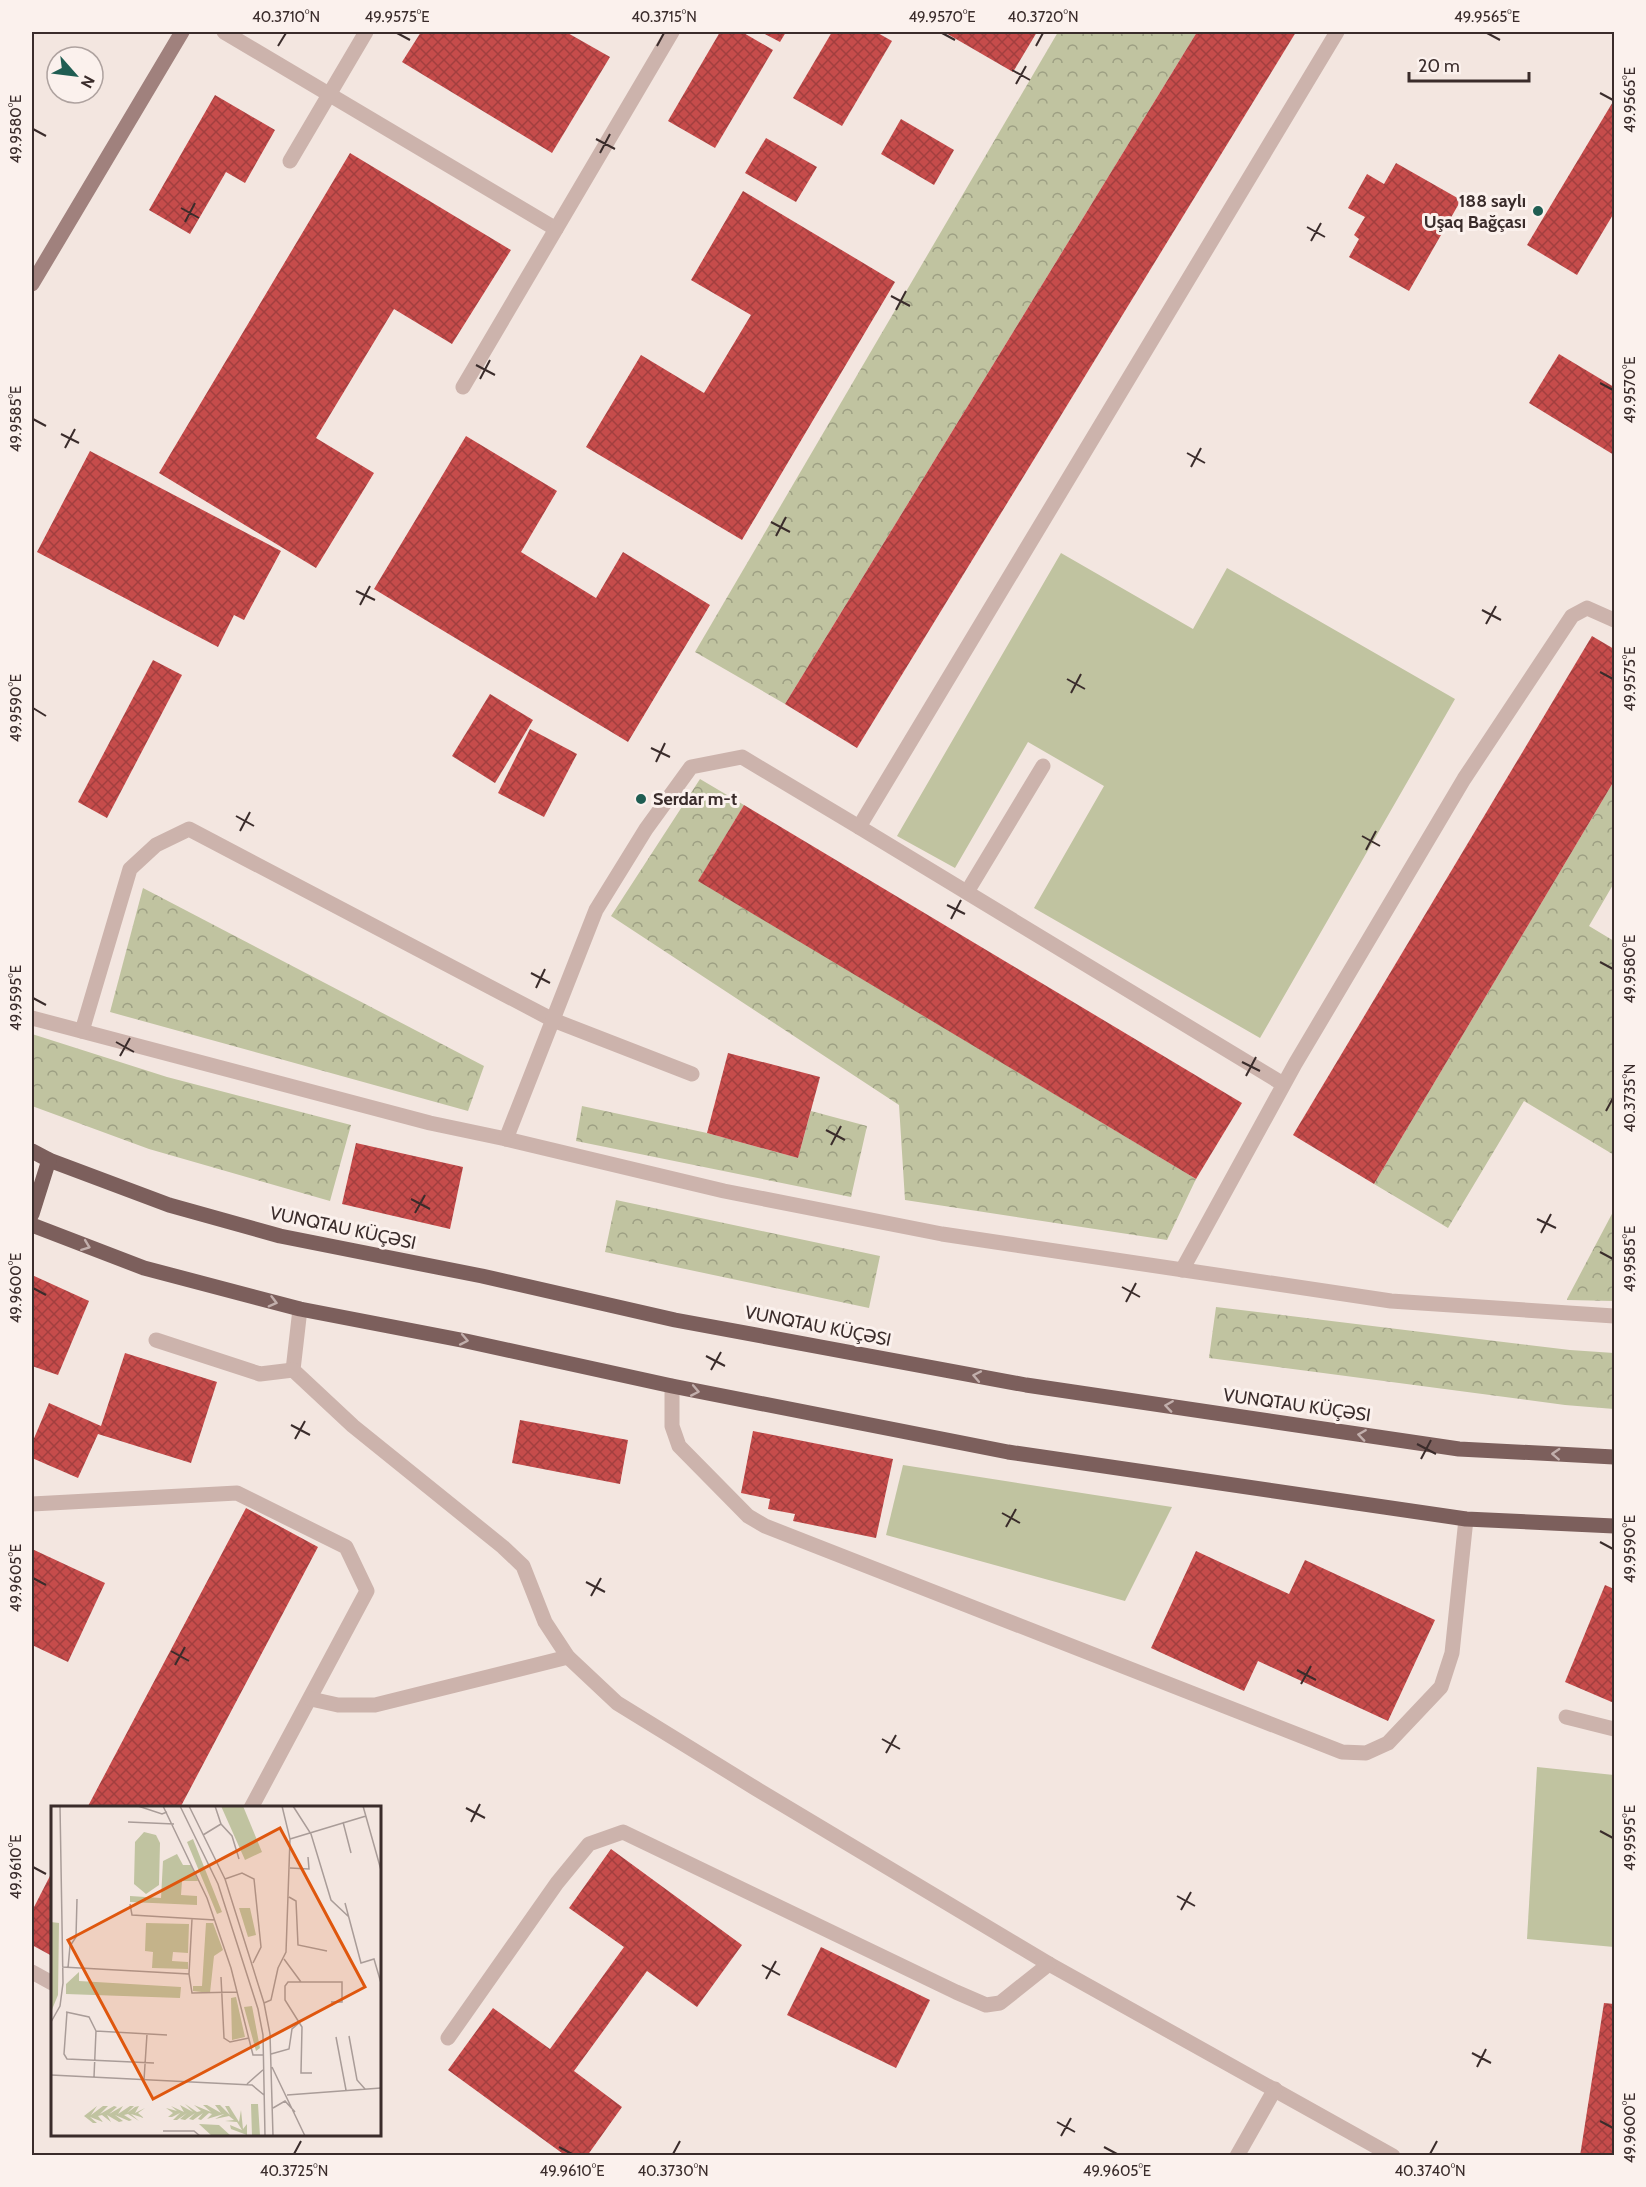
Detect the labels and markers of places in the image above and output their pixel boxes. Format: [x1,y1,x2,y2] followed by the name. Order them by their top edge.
[1424,190,1526,233] place label: 188 saylı Uşaq Bağçası
[1531,204,1545,218] marker: 188 saylı Uşaq Bağçası
[653,788,737,810] place label: Serdar m-t
[634,792,648,806] marker: Serdar m-t

